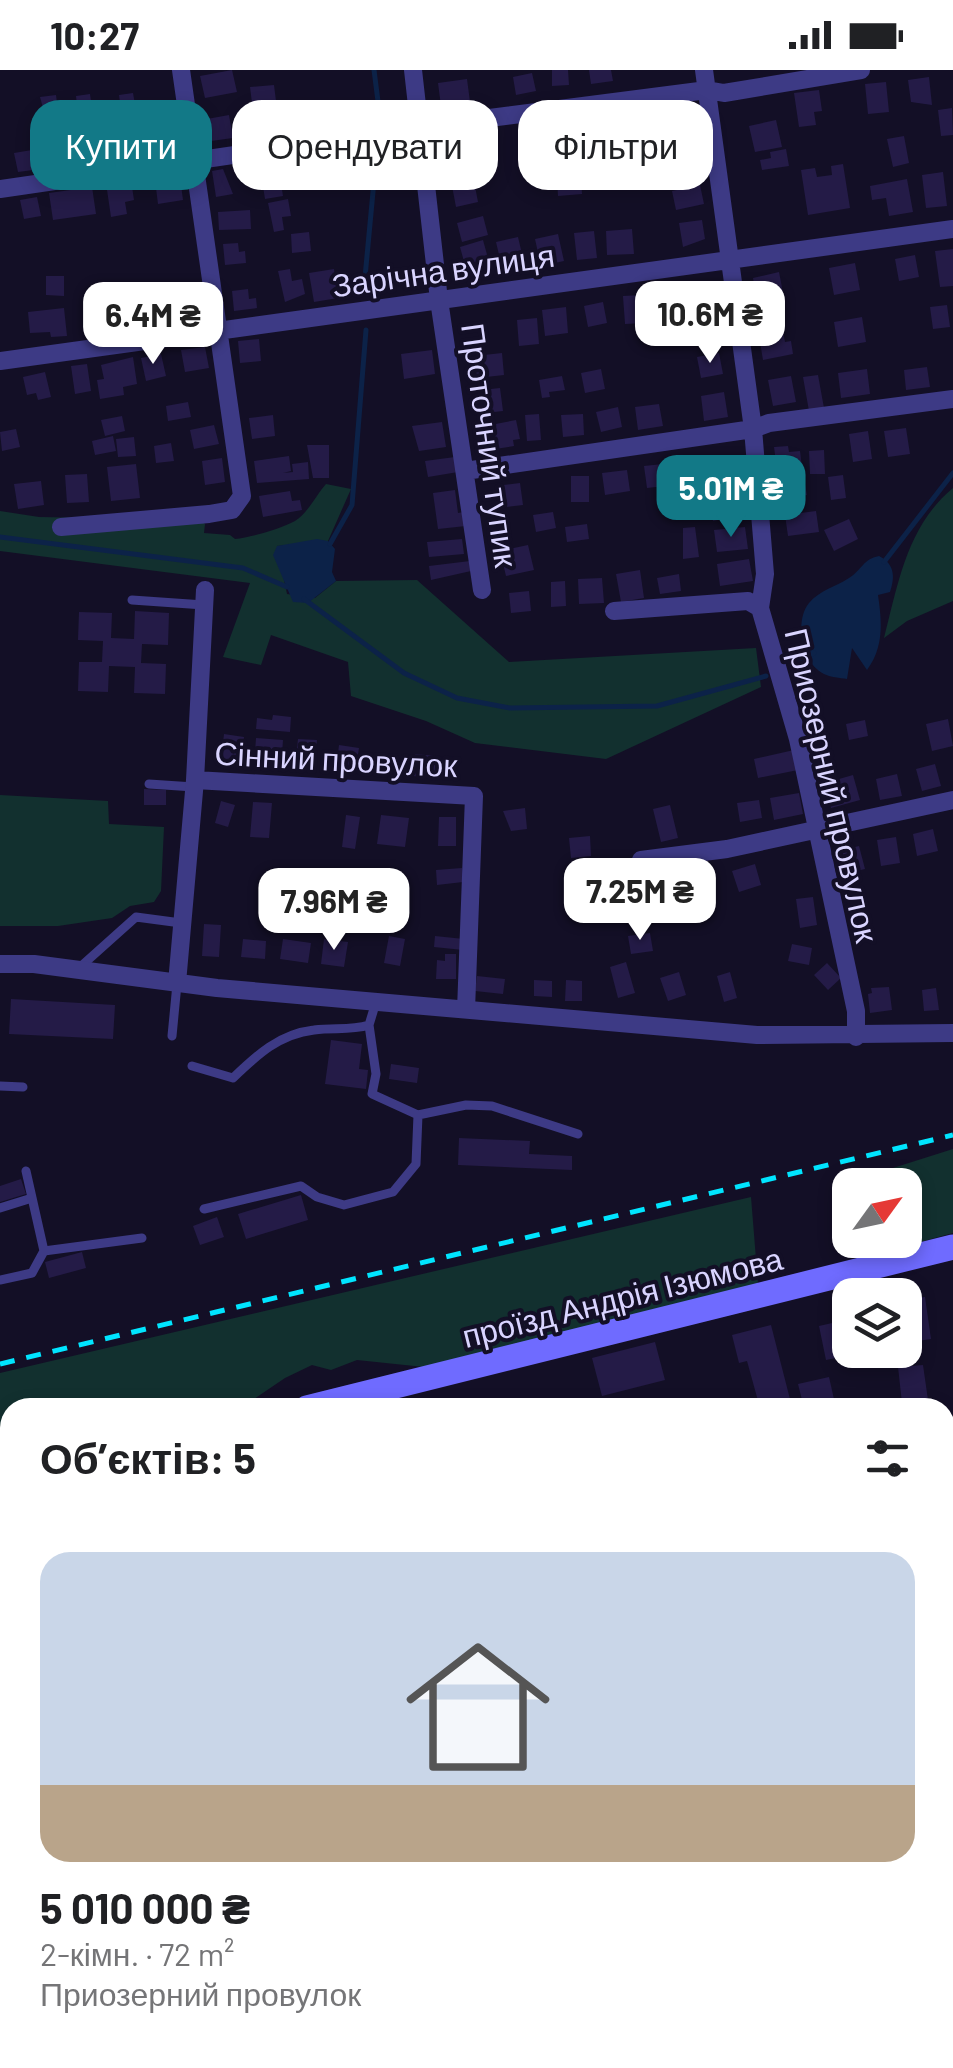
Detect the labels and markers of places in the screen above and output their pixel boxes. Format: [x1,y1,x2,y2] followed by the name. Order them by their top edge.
[618,281,802,366] pin: 10.6M ₴
[72,282,234,367] pin: 6.4M ₴
[639,455,823,540] pin: 5.01M ₴
[548,858,732,943] pin: 7.25M ₴
[242,868,426,953] pin: 7.96M ₴

